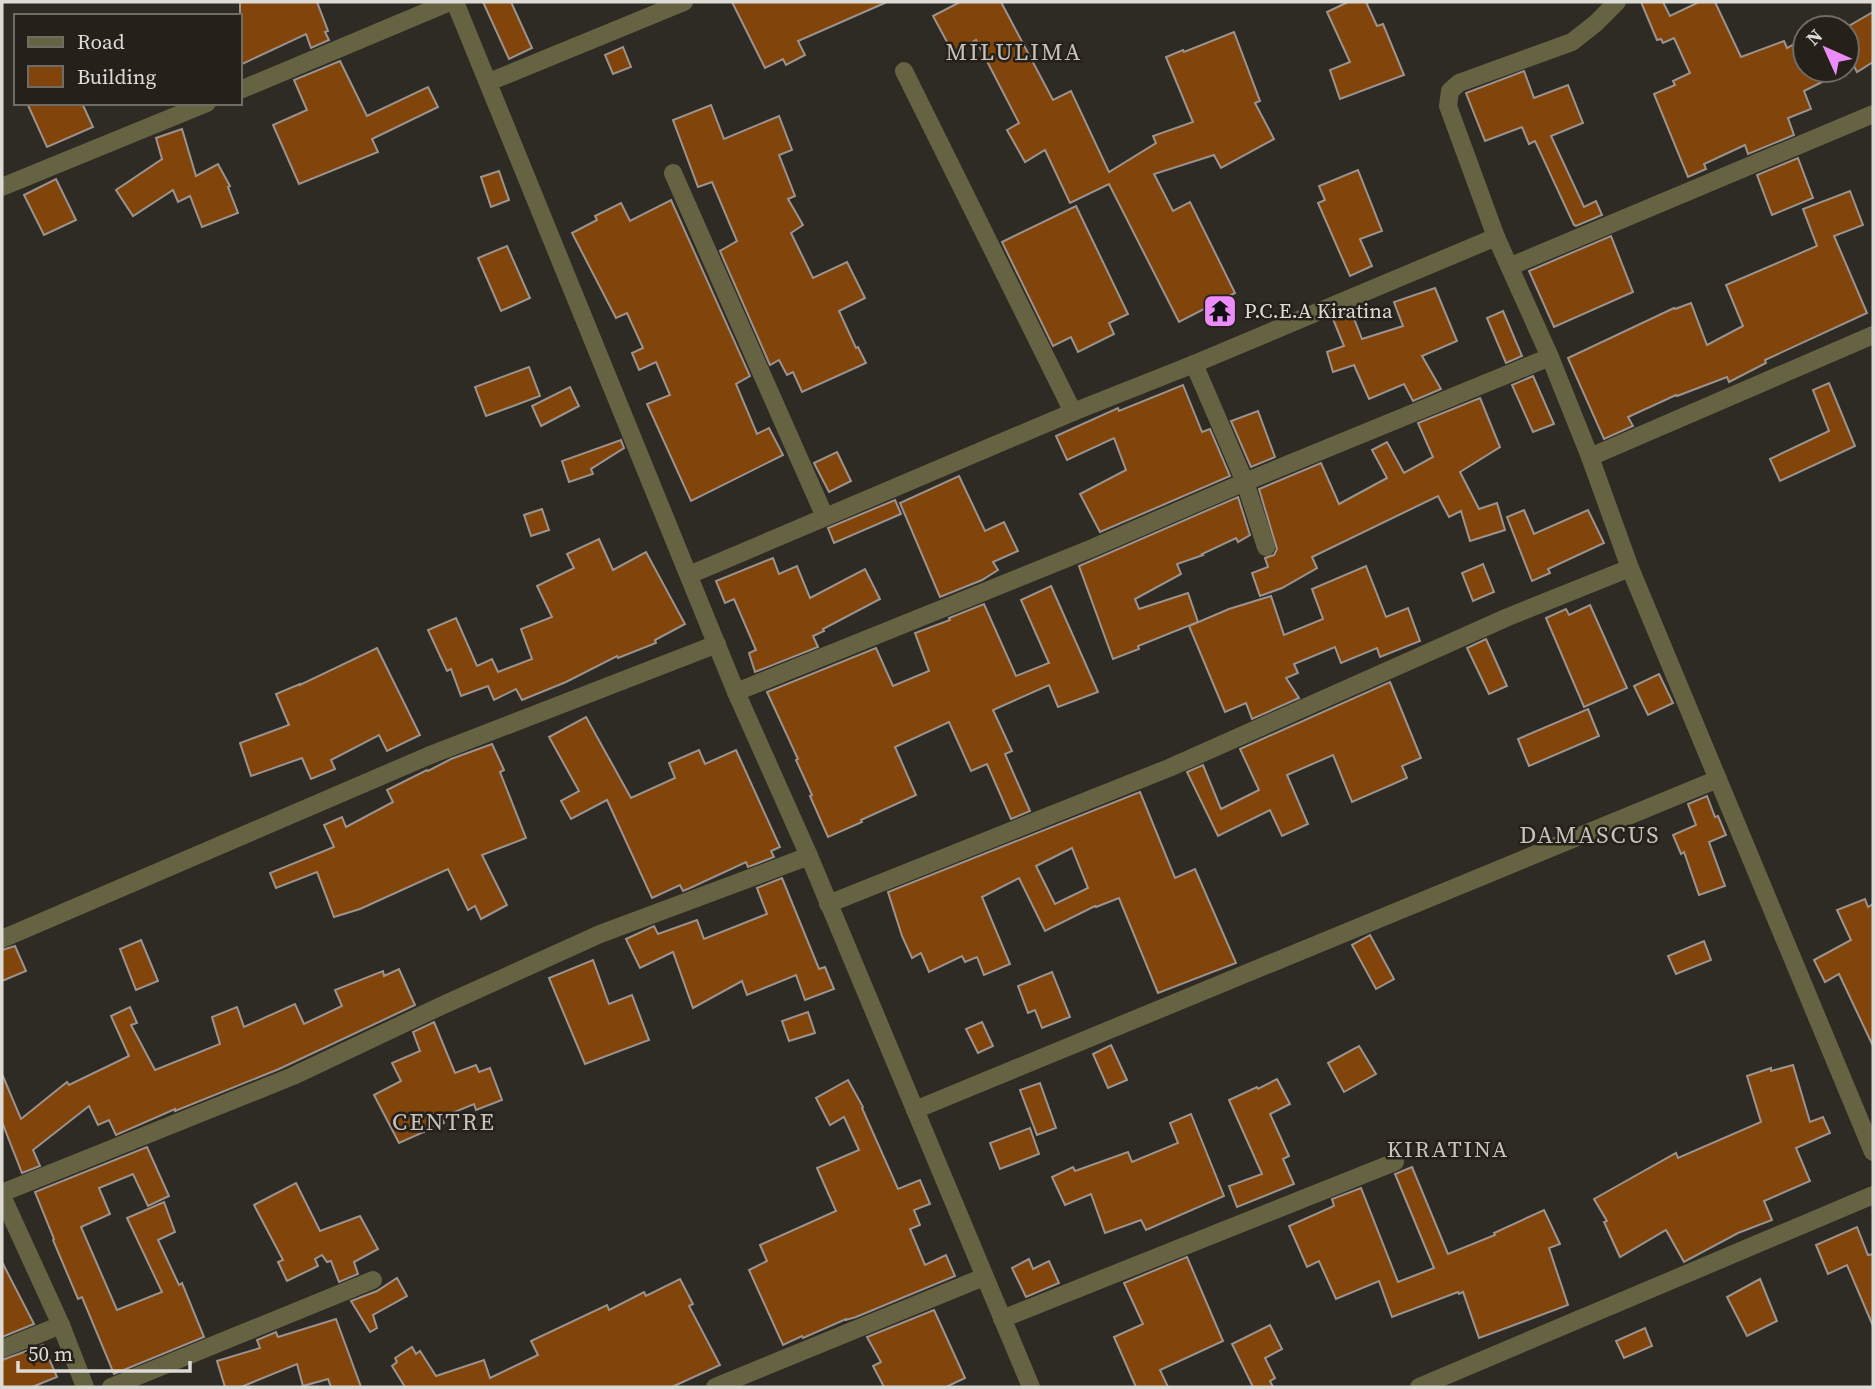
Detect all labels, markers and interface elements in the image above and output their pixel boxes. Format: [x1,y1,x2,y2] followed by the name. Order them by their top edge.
[14,14,242,105] legend
[1791,14,1861,84] north arrow
[1800,23,1828,51] text: N
[77,27,125,56] text: Road
[946,35,1082,68] district label: MILULIMA
[77,62,156,91] text: Building
[1201,292,1239,330] temple icon: P.C.E.A Kiratina
[1244,296,1393,325] place label: P.C.E.A Kiratina
[1519,818,1661,851] district label: DAMASCUS
[392,1105,496,1138] district label: CENTRE
[1387,1133,1509,1165] district label: KIRATINA
[18,1330,189,1374] scale bar
[28,1339,73,1368] text: 50 m

